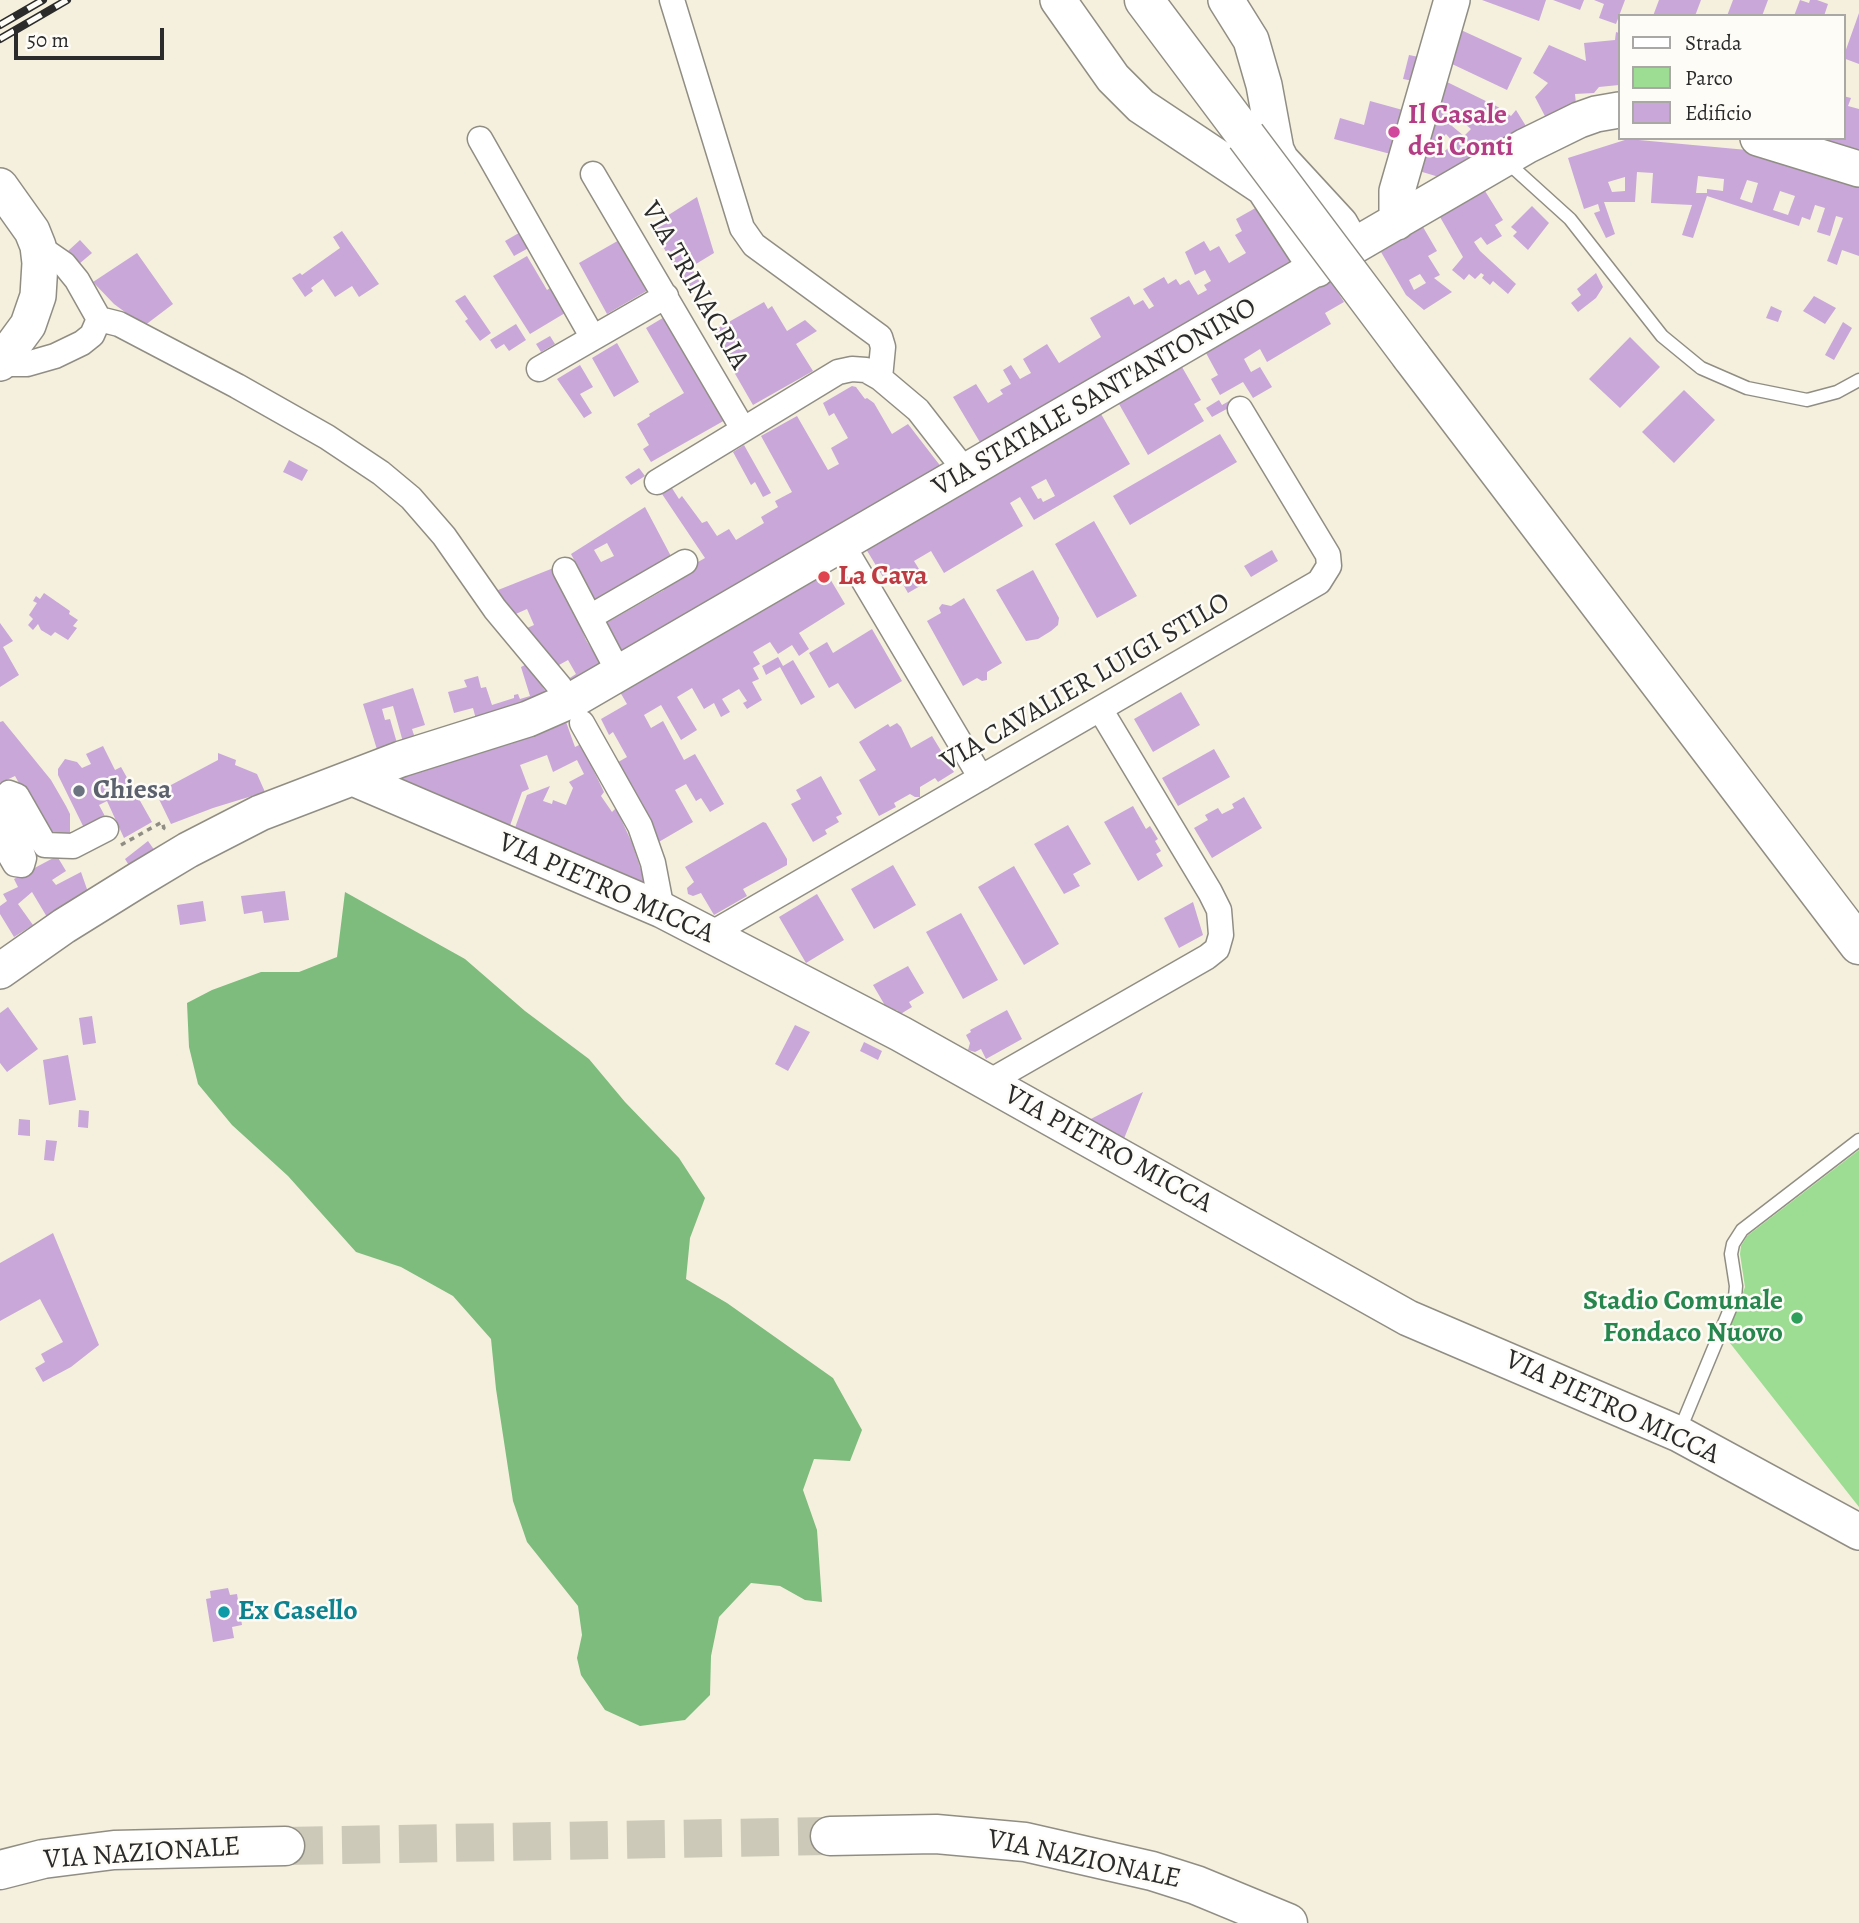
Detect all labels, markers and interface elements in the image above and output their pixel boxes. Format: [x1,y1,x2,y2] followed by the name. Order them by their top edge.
[18,14,168,58] scale bar
[1618,14,1845,140] legend
[27,26,69,54] text: 50 m
[1685,29,1742,57] text: Strada
[1685,64,1733,92] text: Parco
[1408,99,1513,165] place label: Il Casale dei Conti
[1685,99,1752,127] text: Edificio
[1386,124,1402,140] marker: Il Casale dei Conti
[632,196,756,376] street label: VIA TRINACRIA
[927,291,1263,505] street label: VIA STATALE SANT'ANTONINO
[838,560,928,594] place label: La Cava
[816,569,832,585] marker: La Cava
[935,586,1237,780] street label: VIA CAVALIER LUIGI STILO
[93,774,172,808] place label: Chiesa
[71,783,87,799] marker: Chiesa
[493,826,719,952] street label: VIA PIETRO MICCA
[998,1079,1218,1221] street label: VIA PIETRO MICCA
[1583,1285,1783,1351] place label: Stadio Comunale Fondaco Nuovo
[1789,1310,1805,1326] marker: Stadio Comunale Fondaco Nuovo
[1499,1344,1725,1472] street label: VIA PIETRO MICCA
[238,1595,358,1629] place label: Ex Casello
[216,1604,232,1620] marker: Ex Casello
[984,1823,1184,1897] street label: VIA NAZIONALE
[43,1830,241,1878] street label: VIA NAZIONALE

